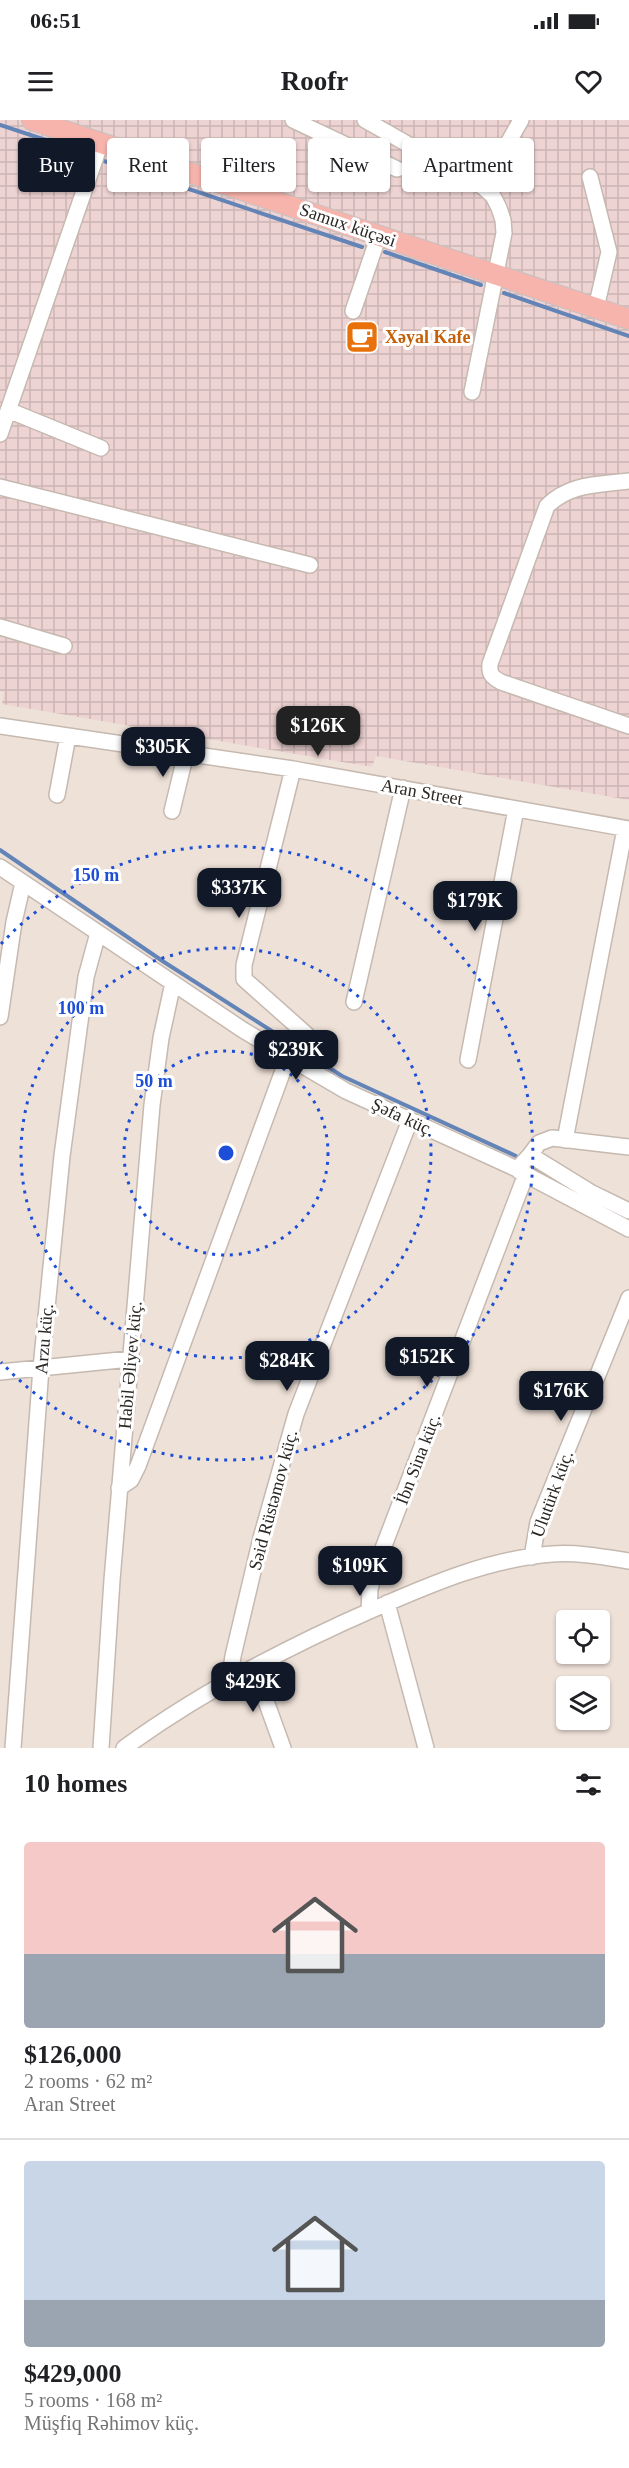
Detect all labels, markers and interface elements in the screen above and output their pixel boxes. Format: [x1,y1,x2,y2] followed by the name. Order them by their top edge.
[30,8,81,33] text: 06:51
[24,65,57,98] icon: menu
[572,65,605,98] icon: heart
[281,66,348,96] text: Roofr
[18,138,95,192] chip: Buy
[107,138,189,192] chip: Rent
[201,138,296,192] chip: Filters
[308,138,390,192] chip: New
[402,138,534,192] chip: Apartment
[297,199,399,251] street label: Samux küçəsi
[344,319,380,355] cafe icon: Xəyal Kafe
[385,327,470,347] place label: Xəyal Kafe
[276,706,360,757] pin: $126K
[290,714,346,736] text: $126K
[121,727,205,778] pin: $305K
[135,735,191,757] text: $305K
[380,775,464,809] street label: Aran Street
[73,865,119,885] text: 150 m
[197,868,281,919] pin: $337K
[211,876,267,898] text: $337K
[433,881,517,932] pin: $179K
[447,889,503,911] text: $179K
[58,998,104,1018] text: 100 m
[254,1030,338,1081] pin: $239K
[268,1038,324,1060] text: $239K
[135,1071,173,1091] text: 50 m
[368,1094,438,1140] street label: Şəfa küç.
[216,1143,236,1163] centre of rings
[114,1300,146,1430] street label: Habil Əliyev küç.
[31,1303,57,1375] street label: Arzu küç.
[385,1337,469,1388] pin: $152K
[245,1341,329,1392] pin: $284K
[399,1345,455,1367] text: $152K
[259,1349,315,1371] text: $284K
[519,1371,603,1422] pin: $176K
[533,1379,589,1401] text: $176K
[392,1411,444,1507] street label: İbn Sina küç.
[245,1428,301,1572] street label: Səid Rüstəmov küç.
[527,1448,577,1540] street label: Ulutürk küç.
[318,1546,402,1597] pin: $109K
[332,1554,388,1576] text: $109K
[556,1610,610,1730] map controls
[556,1610,610,1664] button: locate
[211,1662,295,1713] pin: $429K
[225,1670,281,1692] text: $429K
[556,1676,610,1730] button: layers
[572,1768,605,1801] icon: filters
[24,1769,127,1798] text: 10 homes
[261,1881,369,1989] icon: home
[24,2040,122,2069] text: $126,000
[24,2070,152,2092] text: 2 rooms · 62 m²
[24,2093,116,2115] text: Aran Street
[261,2200,369,2308] icon: home
[24,2359,122,2388] text: $429,000
[24,2389,162,2411] text: 5 rooms · 168 m²
[24,2412,199,2434] text: Müşfiq Rəhimov küç.

